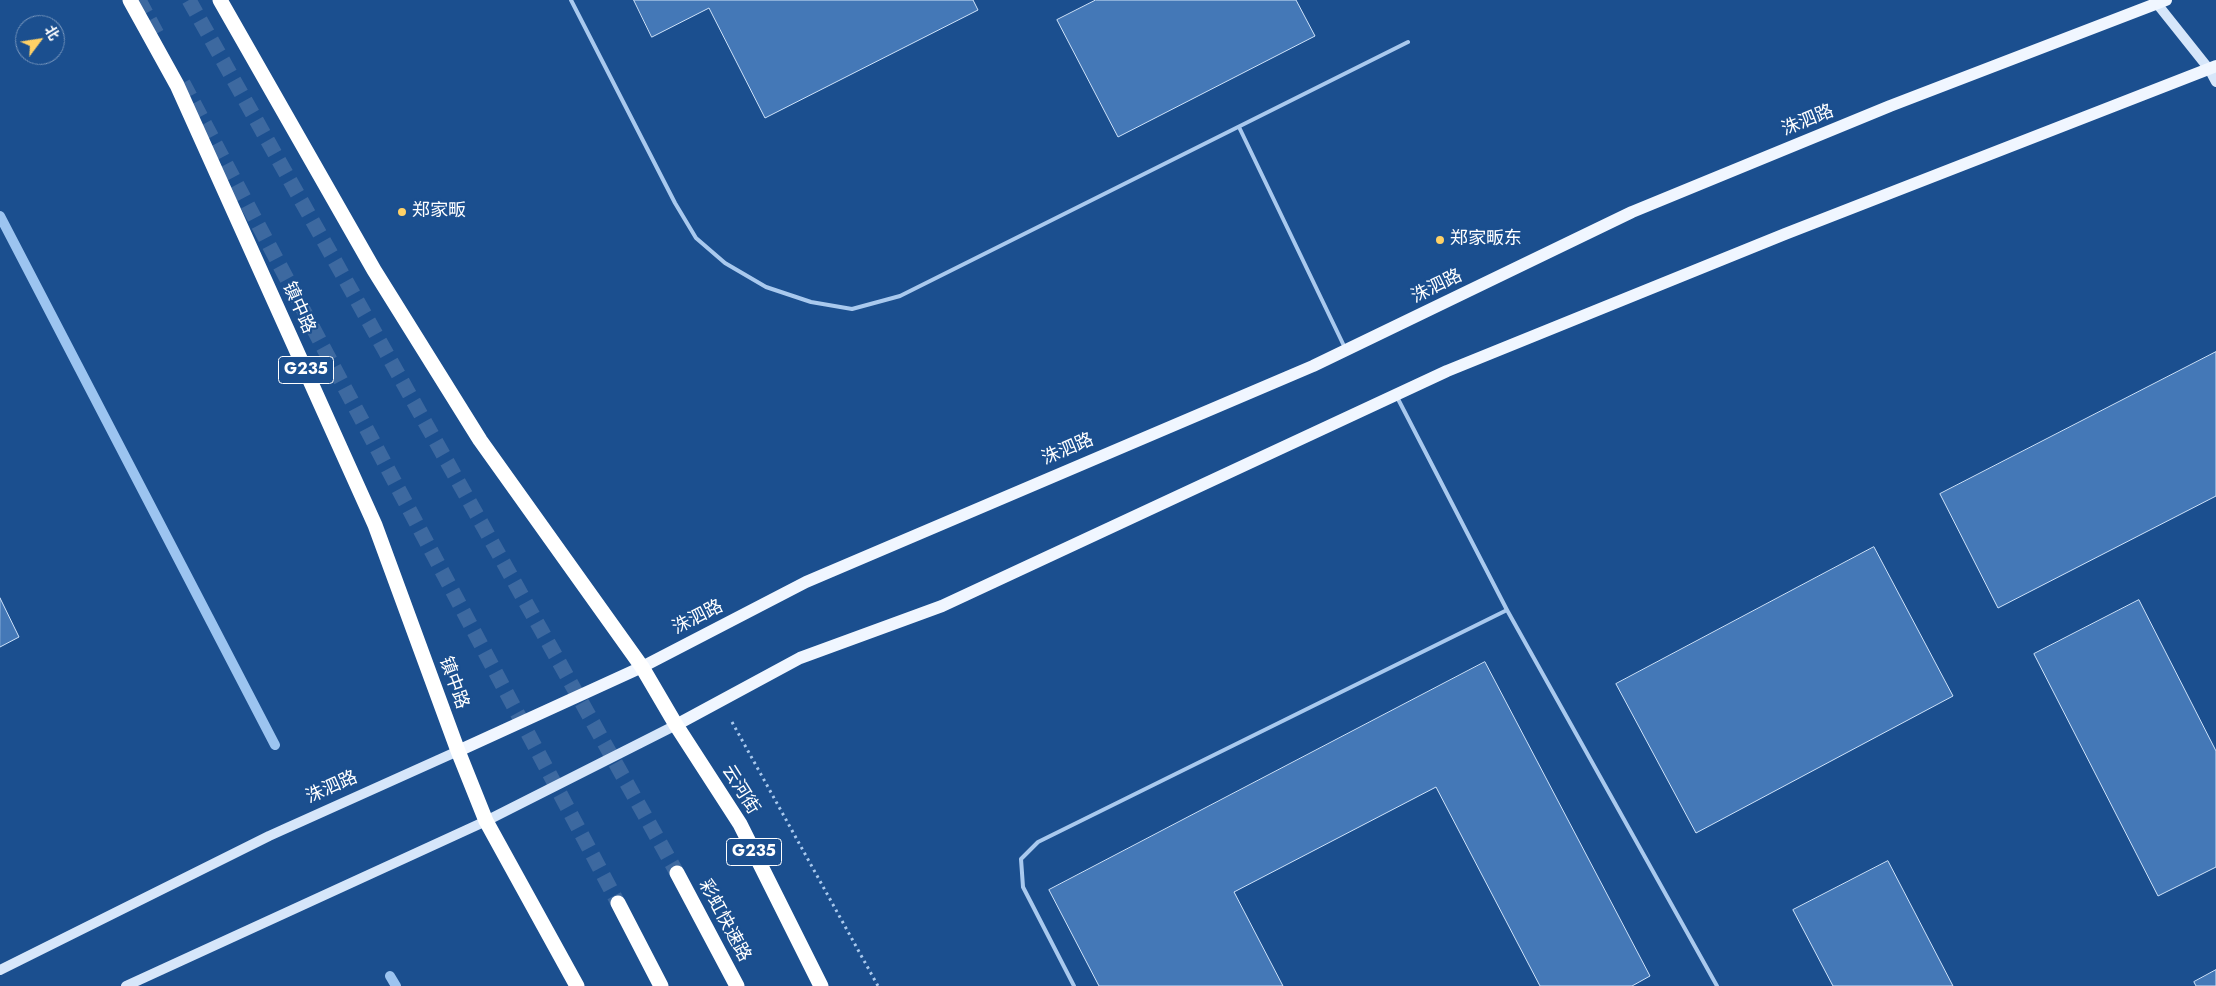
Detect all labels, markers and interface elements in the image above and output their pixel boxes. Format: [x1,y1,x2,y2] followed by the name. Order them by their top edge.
[15,15,65,65] north arrow
[40,22,64,44] text: 北
[1779,101,1837,141] street label: 洙泗路
[412,201,466,223] place label: 郑家畈
[396,206,408,218] marker: 郑家畈
[1450,229,1522,251] place label: 郑家畈东
[1434,234,1446,246] marker: 郑家畈东
[1408,265,1466,309] street label: 洙泗路
[277,279,319,337] street label: 镇中路
[278,356,334,384] road number: G235
[1039,430,1097,470] street label: 洙泗路
[669,596,727,640] street label: 洙泗路
[434,654,472,712] street label: 镇中路
[717,761,763,819] street label: 云河街
[303,767,361,809] street label: 洙泗路
[726,839,782,866] road number: G235
[693,876,755,966] street label: 彩虹快速路

